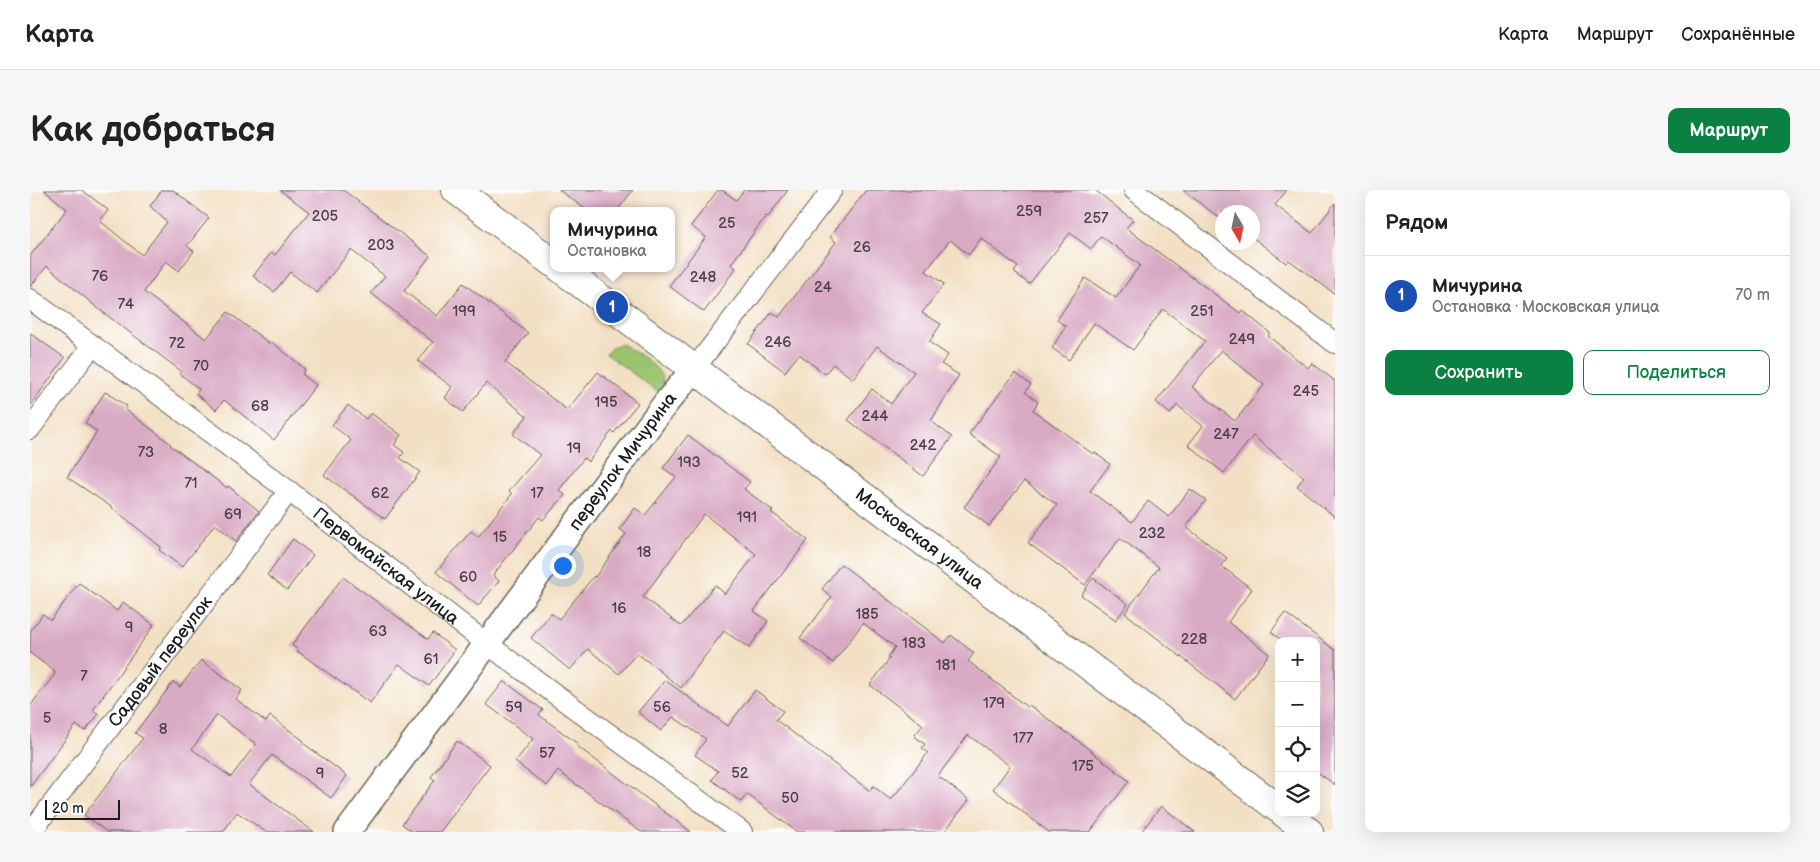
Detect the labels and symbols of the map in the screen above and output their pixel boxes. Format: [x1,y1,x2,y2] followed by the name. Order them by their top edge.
[1016,202,1042,221] house number: 259
[1215,205,1260,250] north arrow
[312,207,338,226] house number: 205
[1084,209,1109,228] house number: 257
[718,214,736,233] house number: 25
[368,236,394,255] house number: 203
[853,238,871,257] house number: 26
[92,267,108,286] house number: 76
[690,268,717,287] house number: 248
[814,278,832,297] house number: 24
[596,288,628,326] pin: 1
[118,295,134,314] house number: 74
[452,302,476,321] house number: 199
[1190,302,1214,321] house number: 251
[1229,330,1255,349] house number: 249
[765,333,791,352] house number: 246
[169,334,185,353] house number: 72
[193,357,209,376] house number: 70
[1293,382,1319,401] house number: 245
[565,388,681,535] street label: переулок Мичурина
[594,393,618,412] house number: 195
[251,397,269,416] house number: 68
[862,407,888,426] house number: 244
[1213,425,1239,444] house number: 247
[910,436,936,455] house number: 242
[567,439,581,458] house number: 19
[138,443,154,462] house number: 73
[677,453,701,472] house number: 193
[184,474,198,493] house number: 71
[371,484,389,503] house number: 62
[530,484,544,503] house number: 17
[851,484,988,594] street label: Московская улица
[309,503,463,629] street label: Первомайская улица
[224,505,242,524] house number: 69
[737,508,757,527] house number: 191
[1139,524,1165,543] house number: 232
[493,528,507,547] house number: 15
[637,543,652,562] house number: 18
[550,553,576,579] your location
[459,568,477,587] house number: 60
[104,592,217,731] street label: Садовый переулок
[612,599,626,618] house number: 16
[855,605,879,624] house number: 185
[125,618,133,637] house number: 9
[369,622,387,641] house number: 63
[1181,630,1207,649] house number: 228
[902,634,926,653] house number: 183
[424,650,438,669] house number: 61
[936,656,956,675] house number: 181
[80,667,88,686] house number: 7
[983,694,1005,713] house number: 179
[505,698,523,717] house number: 59
[653,698,671,717] house number: 56
[43,709,51,728] house number: 5
[159,720,168,739] house number: 8
[1013,729,1034,748] house number: 177
[539,744,556,763] house number: 57
[1072,757,1094,776] house number: 175
[316,764,324,783] house number: 9
[731,764,749,783] house number: 52
[781,789,799,808] house number: 50
[45,797,120,820] scale bar

